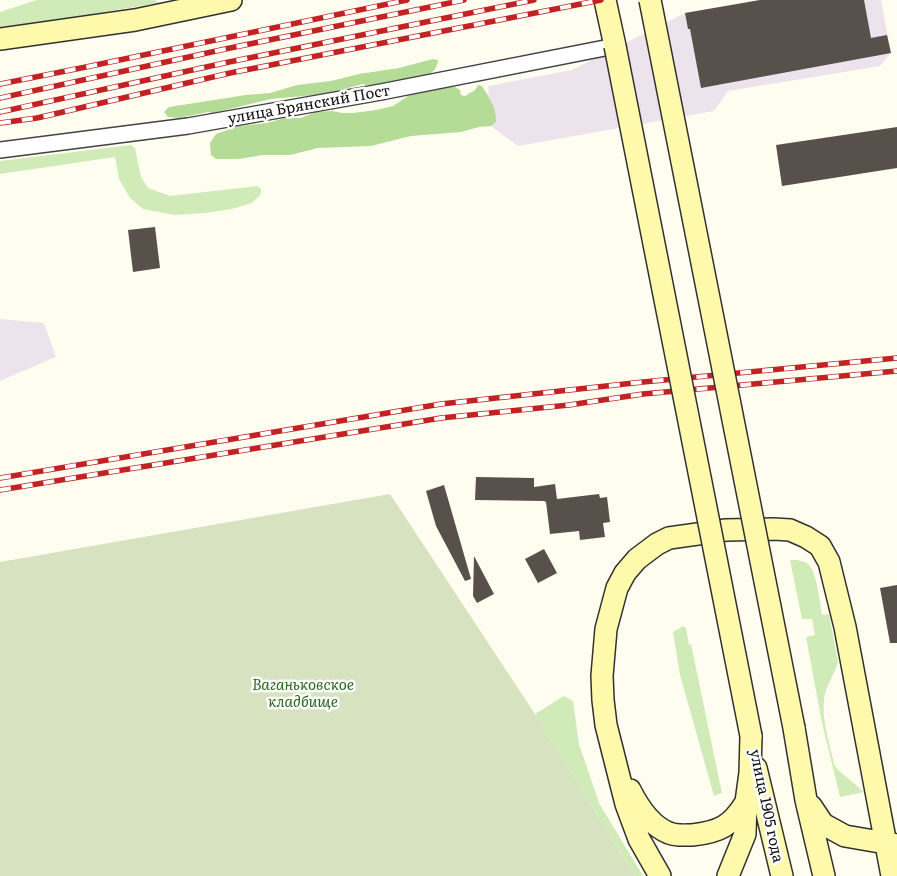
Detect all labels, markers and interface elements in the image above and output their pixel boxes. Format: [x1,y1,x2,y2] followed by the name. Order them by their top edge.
[226,82,392,128] street label: улица Брянский Пост
[252,677,354,712] park label: Ваганьковское кладбище
[745,748,787,864] street label: улица 1905 года

